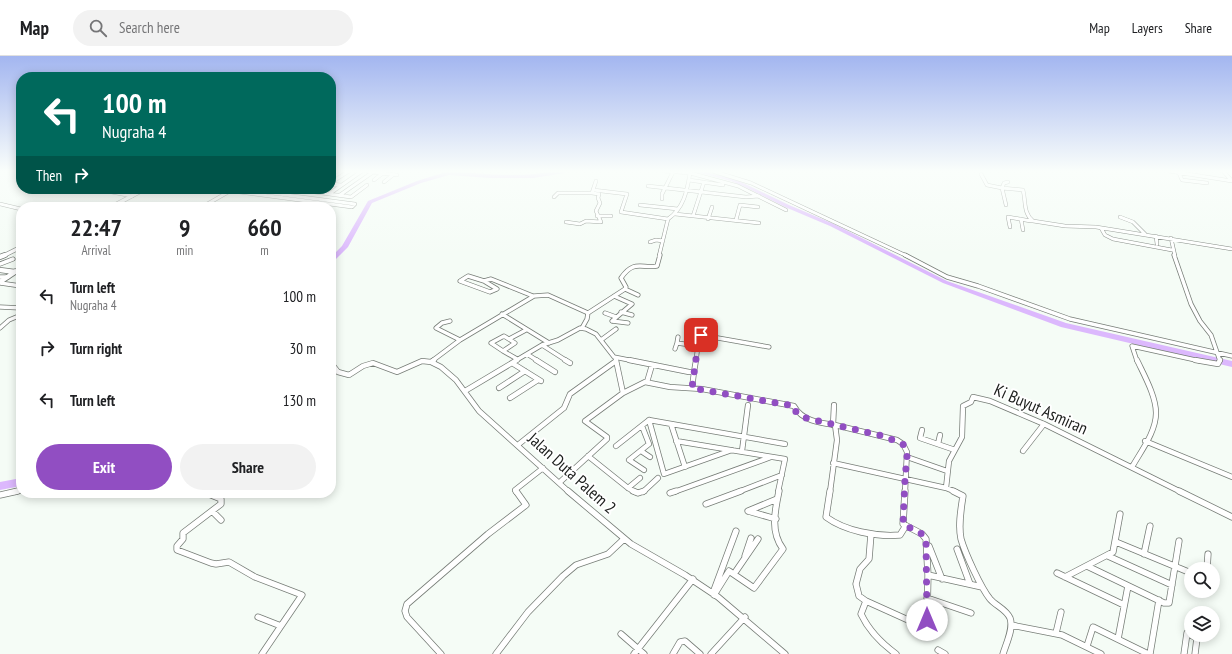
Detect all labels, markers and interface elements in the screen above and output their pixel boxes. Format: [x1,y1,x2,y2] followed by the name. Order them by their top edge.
[73,10,353,46] search box
[20,16,49,40] text: Map
[87,17,109,39] icon: search
[119,18,180,37] text: Search here
[1089,19,1110,37] text: Map
[1132,19,1163,37] text: Layers
[1185,19,1212,37] text: Share
[102,84,166,121] text: 100 m
[36,88,88,140] icon: left
[102,120,166,143] text: Nugraha 4
[70,164,92,186] icon: right
[36,166,62,185] text: Then
[70,212,122,243] text: 22:47
[179,212,190,243] text: 9
[247,212,282,243] text: 660
[81,242,111,259] text: Arrival
[176,242,193,259] text: min
[260,242,269,259] text: m
[70,278,115,297] text: Turn left
[36,285,58,307] icon: left
[283,287,316,306] text: 100 m
[70,297,117,314] text: Nugraha 4
[684,318,718,352] pin
[690,324,712,346] icon: arrive
[36,337,58,359] icon: right
[70,339,122,358] text: Turn right
[290,339,316,358] text: 30 m
[991,379,1091,439] street label: Ki Buyut Asmiran
[36,389,58,411] icon: left
[70,391,115,410] text: Turn left
[283,391,316,410] text: 130 m
[522,427,621,518] street label: Jalan Duta Palem 2
[36,444,172,490] button: Exit
[180,444,316,490] button: Share
[1184,562,1220,642] map controls
[1184,562,1220,598] button: search
[906,599,948,641] position arrow
[1184,606,1220,642] button: layers

